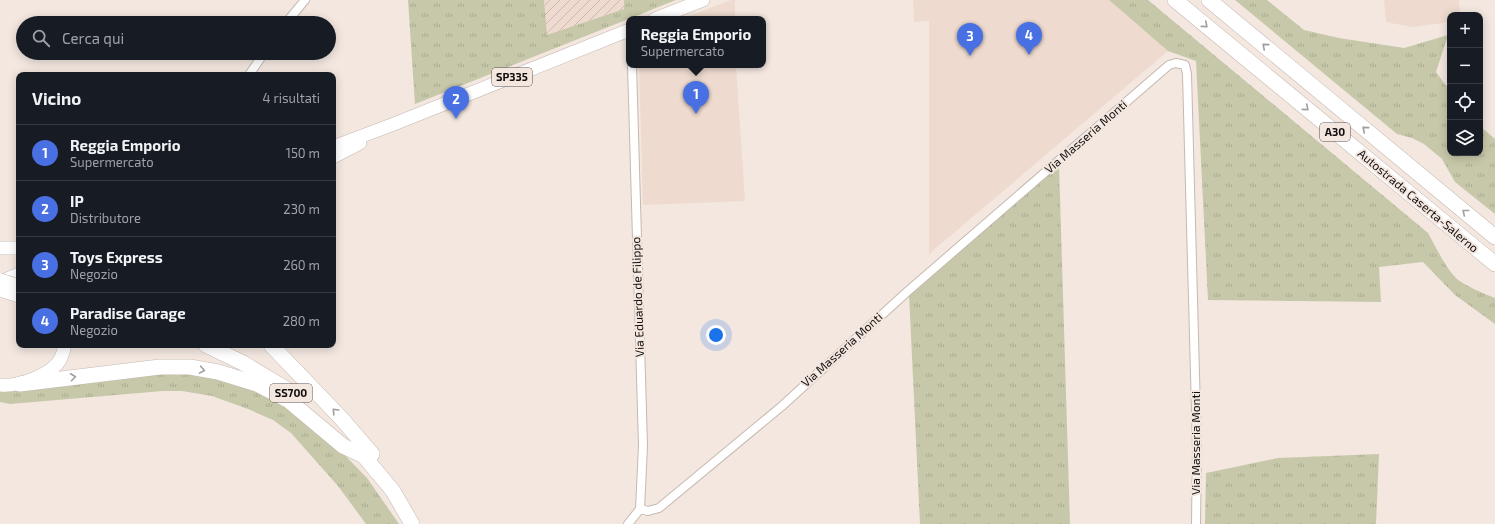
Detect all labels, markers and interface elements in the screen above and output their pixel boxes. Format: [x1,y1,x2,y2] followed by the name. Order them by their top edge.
[1447,12,1483,156] map controls
[1447,12,1483,48] button: +
[16,16,336,60] search box
[626,16,766,68] popup
[1201,20,1208,27] one-way arrow
[1016,22,1042,55] pin: 4
[957,23,983,56] pin: 3
[641,25,751,43] text: Reggia Emporio
[30,27,52,49] icon: search
[62,29,124,47] text: Cerca qui
[641,43,724,59] text: Supermercato
[1262,44,1269,51] one-way arrow
[1447,48,1483,84] button: −
[492,68,532,86] road number: SP335
[683,81,709,114] pin: 1
[1447,84,1483,120] button: locate
[443,86,469,119] pin: 2
[32,88,81,108] text: Vicino
[263,90,320,106] text: 4 risultati
[1041,97,1129,176] street label: Via Masseria Monti
[1301,103,1308,110] one-way arrow
[1447,120,1483,156] button: layers
[1320,123,1350,141] road number: A30
[1362,127,1369,134] one-way arrow
[70,136,181,154] text: Reggia Emporio
[42,145,48,161] text: 1
[286,145,320,161] text: 150 m
[1356,146,1482,255] street label: Autostrada Caserta-Salerno
[70,154,154,170] text: Supermercato
[70,192,84,210] text: IP
[41,201,49,217] text: 2
[283,201,320,217] text: 230 m
[70,210,141,226] text: Distributore
[1462,210,1469,217] one-way arrow
[628,236,646,357] street label: Via Eduardo de Filippo
[70,248,163,266] text: Toys Express
[41,257,49,273] text: 3
[283,257,320,273] text: 260 m
[70,266,118,282] text: Negozio
[70,304,186,322] text: Paradise Garage
[798,309,885,389] street label: Via Masseria Monti
[41,313,49,329] text: 4
[283,313,320,329] text: 280 m
[70,322,118,338] text: Negozio
[706,325,726,345] your location
[199,365,205,373] one-way arrow
[70,373,76,382] one-way arrow
[270,384,312,402] road number: SS700
[1188,391,1202,495] street label: Via Masseria Monti
[333,408,340,416] one-way arrow

